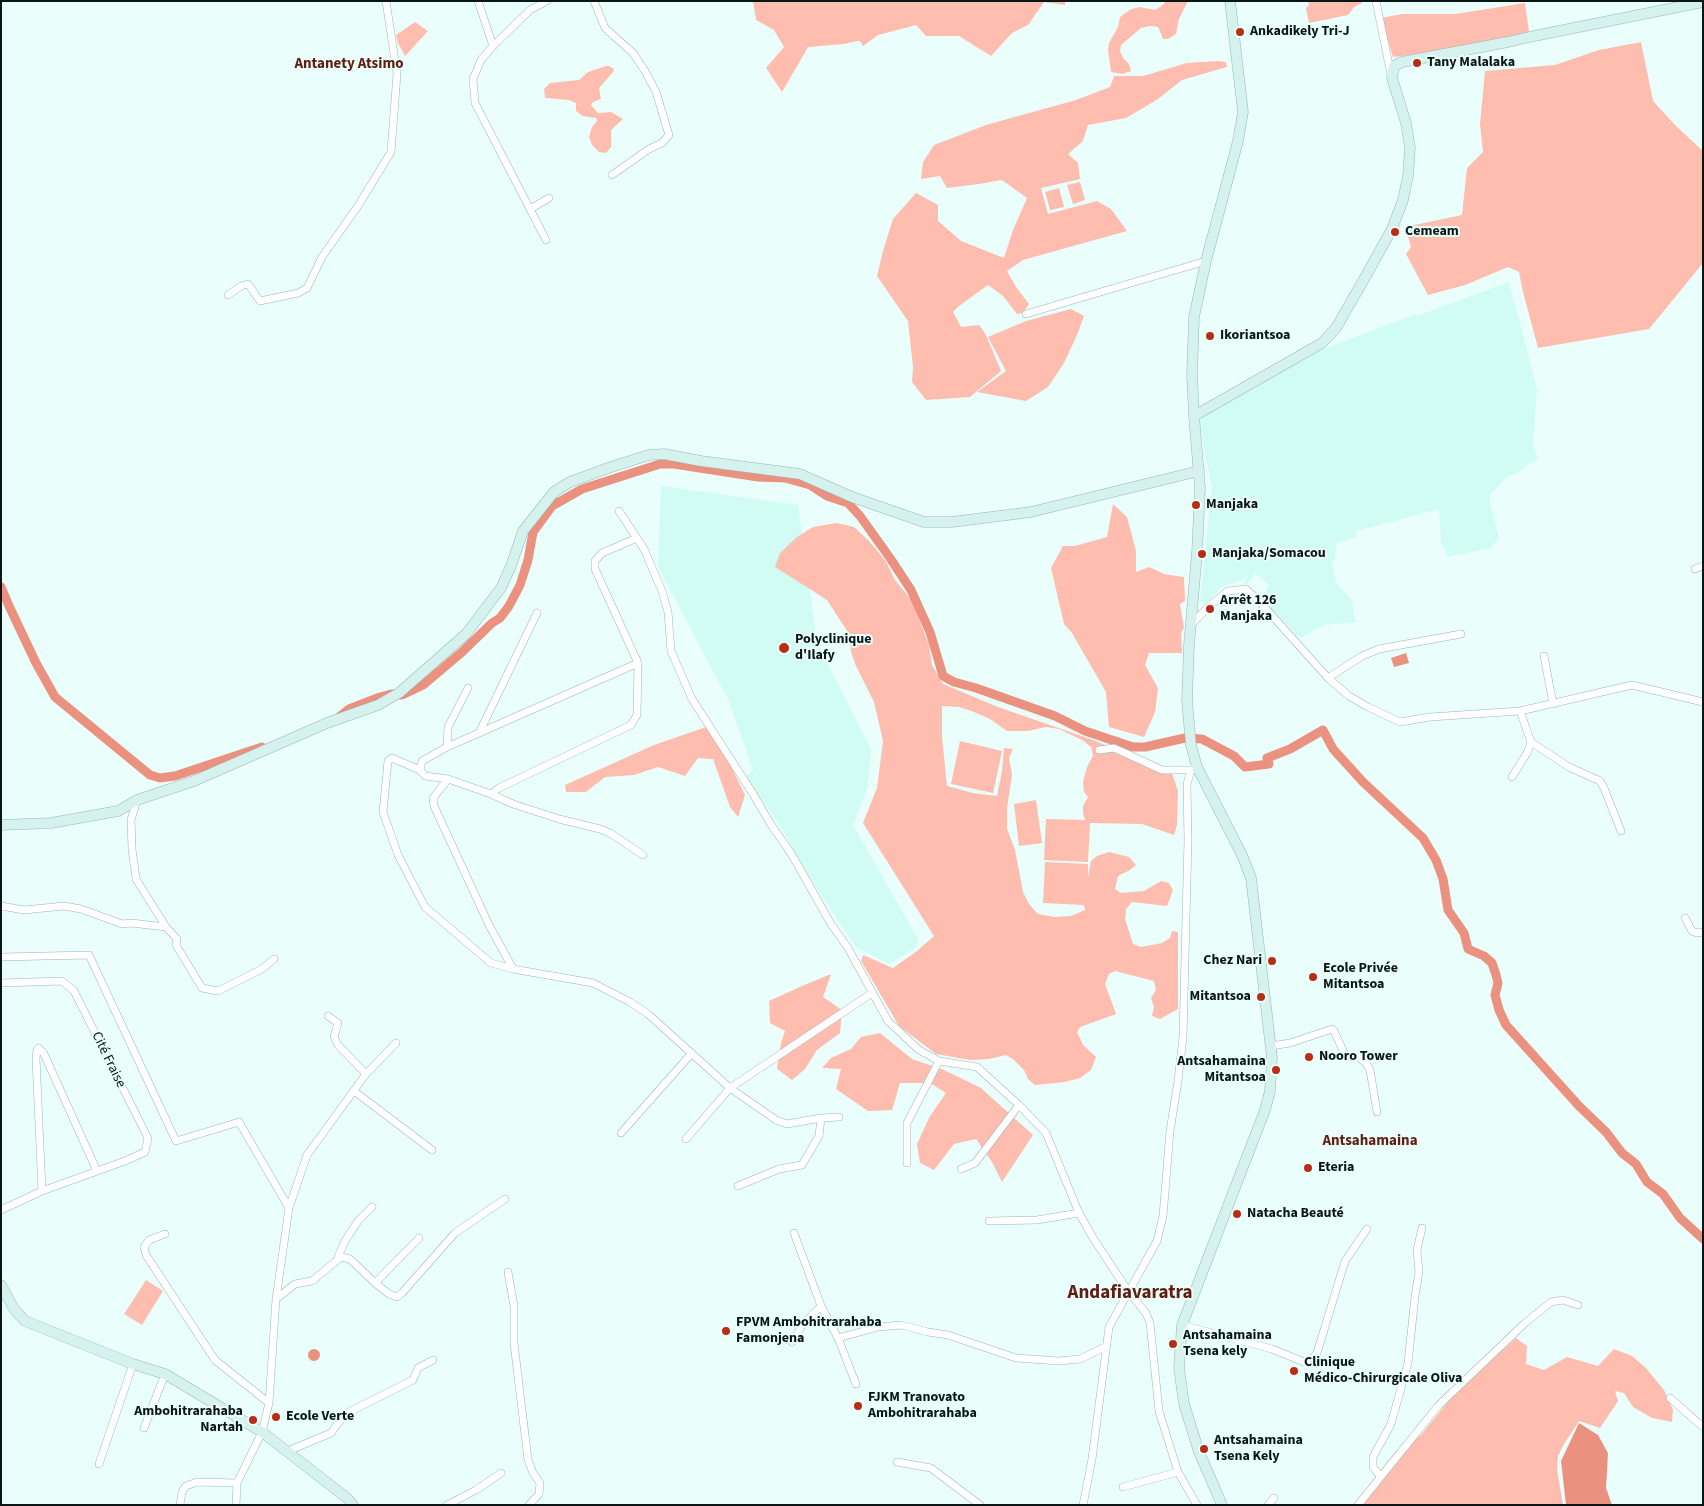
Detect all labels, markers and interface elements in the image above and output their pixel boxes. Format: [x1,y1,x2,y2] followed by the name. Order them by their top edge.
[1250,24,1350,40] place label: Ankadikely Tri-J
[1234,26,1246,38] marker: Ankadikely Tri-J
[1427,55,1515,71] place label: Tany Malalaka
[294,56,404,74] district label: Antanety Atsimo
[1411,57,1423,69] marker: Tany Malalaka
[1405,224,1459,240] place label: Cemeam
[1389,226,1401,238] marker: Cemeam
[1220,328,1291,344] place label: Ikoriantsoa
[1204,330,1216,342] marker: Ikoriantsoa
[1206,497,1258,513] place label: Manjaka
[1190,499,1202,511] marker: Manjaka
[1212,546,1326,562] place label: Manjaka/Somacou
[1196,548,1208,560] marker: Manjaka/Somacou
[1220,593,1276,626] place label: Arrêt 126 Manjaka
[1204,603,1216,615] marker: Arrêt 126 Manjaka
[795,632,872,664] place label: Polyclinique d'Ilafy
[777,641,791,655] marker: Polyclinique d'Ilafy
[1203,953,1262,969] place label: Chez Nari
[1266,955,1278,967] marker: Chez Nari
[1323,961,1398,994] place label: Ecole Privée Mitantsoa
[1307,971,1319,983] marker: Ecole Privée Mitantsoa
[1190,989,1251,1005] place label: Mitantsoa
[1255,991,1267,1003] marker: Mitantsoa
[87,1029,129,1091] street label: Cité Fraise
[1319,1049,1398,1065] place label: Nooro Tower
[1303,1051,1315,1063] marker: Nooro Tower
[1177,1054,1266,1086] place label: Antsahamaina Mitantsoa
[1270,1064,1282,1076] marker: Antsahamaina Mitantsoa
[1322,1133,1418,1151] district label: Antsahamaina
[1318,1160,1354,1176] place label: Eteria
[1302,1162,1314,1174] marker: Eteria
[1247,1206,1344,1222] place label: Natacha Beauté
[1231,1208,1243,1220] marker: Natacha Beauté
[1068,1283,1192,1305] district label: Andafiavaratra
[736,1315,882,1348] place label: FPVM Ambohitrarahaba Famonjena
[720,1325,732,1337] marker: FPVM Ambohitrarahaba Famonjena
[1183,1328,1272,1360] place label: Antsahamaina Tsena kely
[1167,1338,1179,1350] marker: Antsahamaina Tsena kely
[1304,1355,1462,1388] place label: Clinique Médico-Chirurgicale Oliva
[1288,1365,1300,1377] marker: Clinique Médico-Chirurgicale Oliva
[868,1390,977,1422] place label: FJKM Tranovato Ambohitrarahaba
[852,1400,864,1412] marker: FJKM Tranovato Ambohitrarahaba
[134,1404,243,1436] place label: Ambohitrarahaba Nartah
[286,1409,354,1425] place label: Ecole Verte
[270,1411,282,1423] marker: Ecole Verte
[247,1414,259,1426] marker: Ambohitrarahaba Nartah
[1214,1433,1303,1465] place label: Antsahamaina Tsena Kely
[1198,1443,1210,1455] marker: Antsahamaina Tsena Kely

